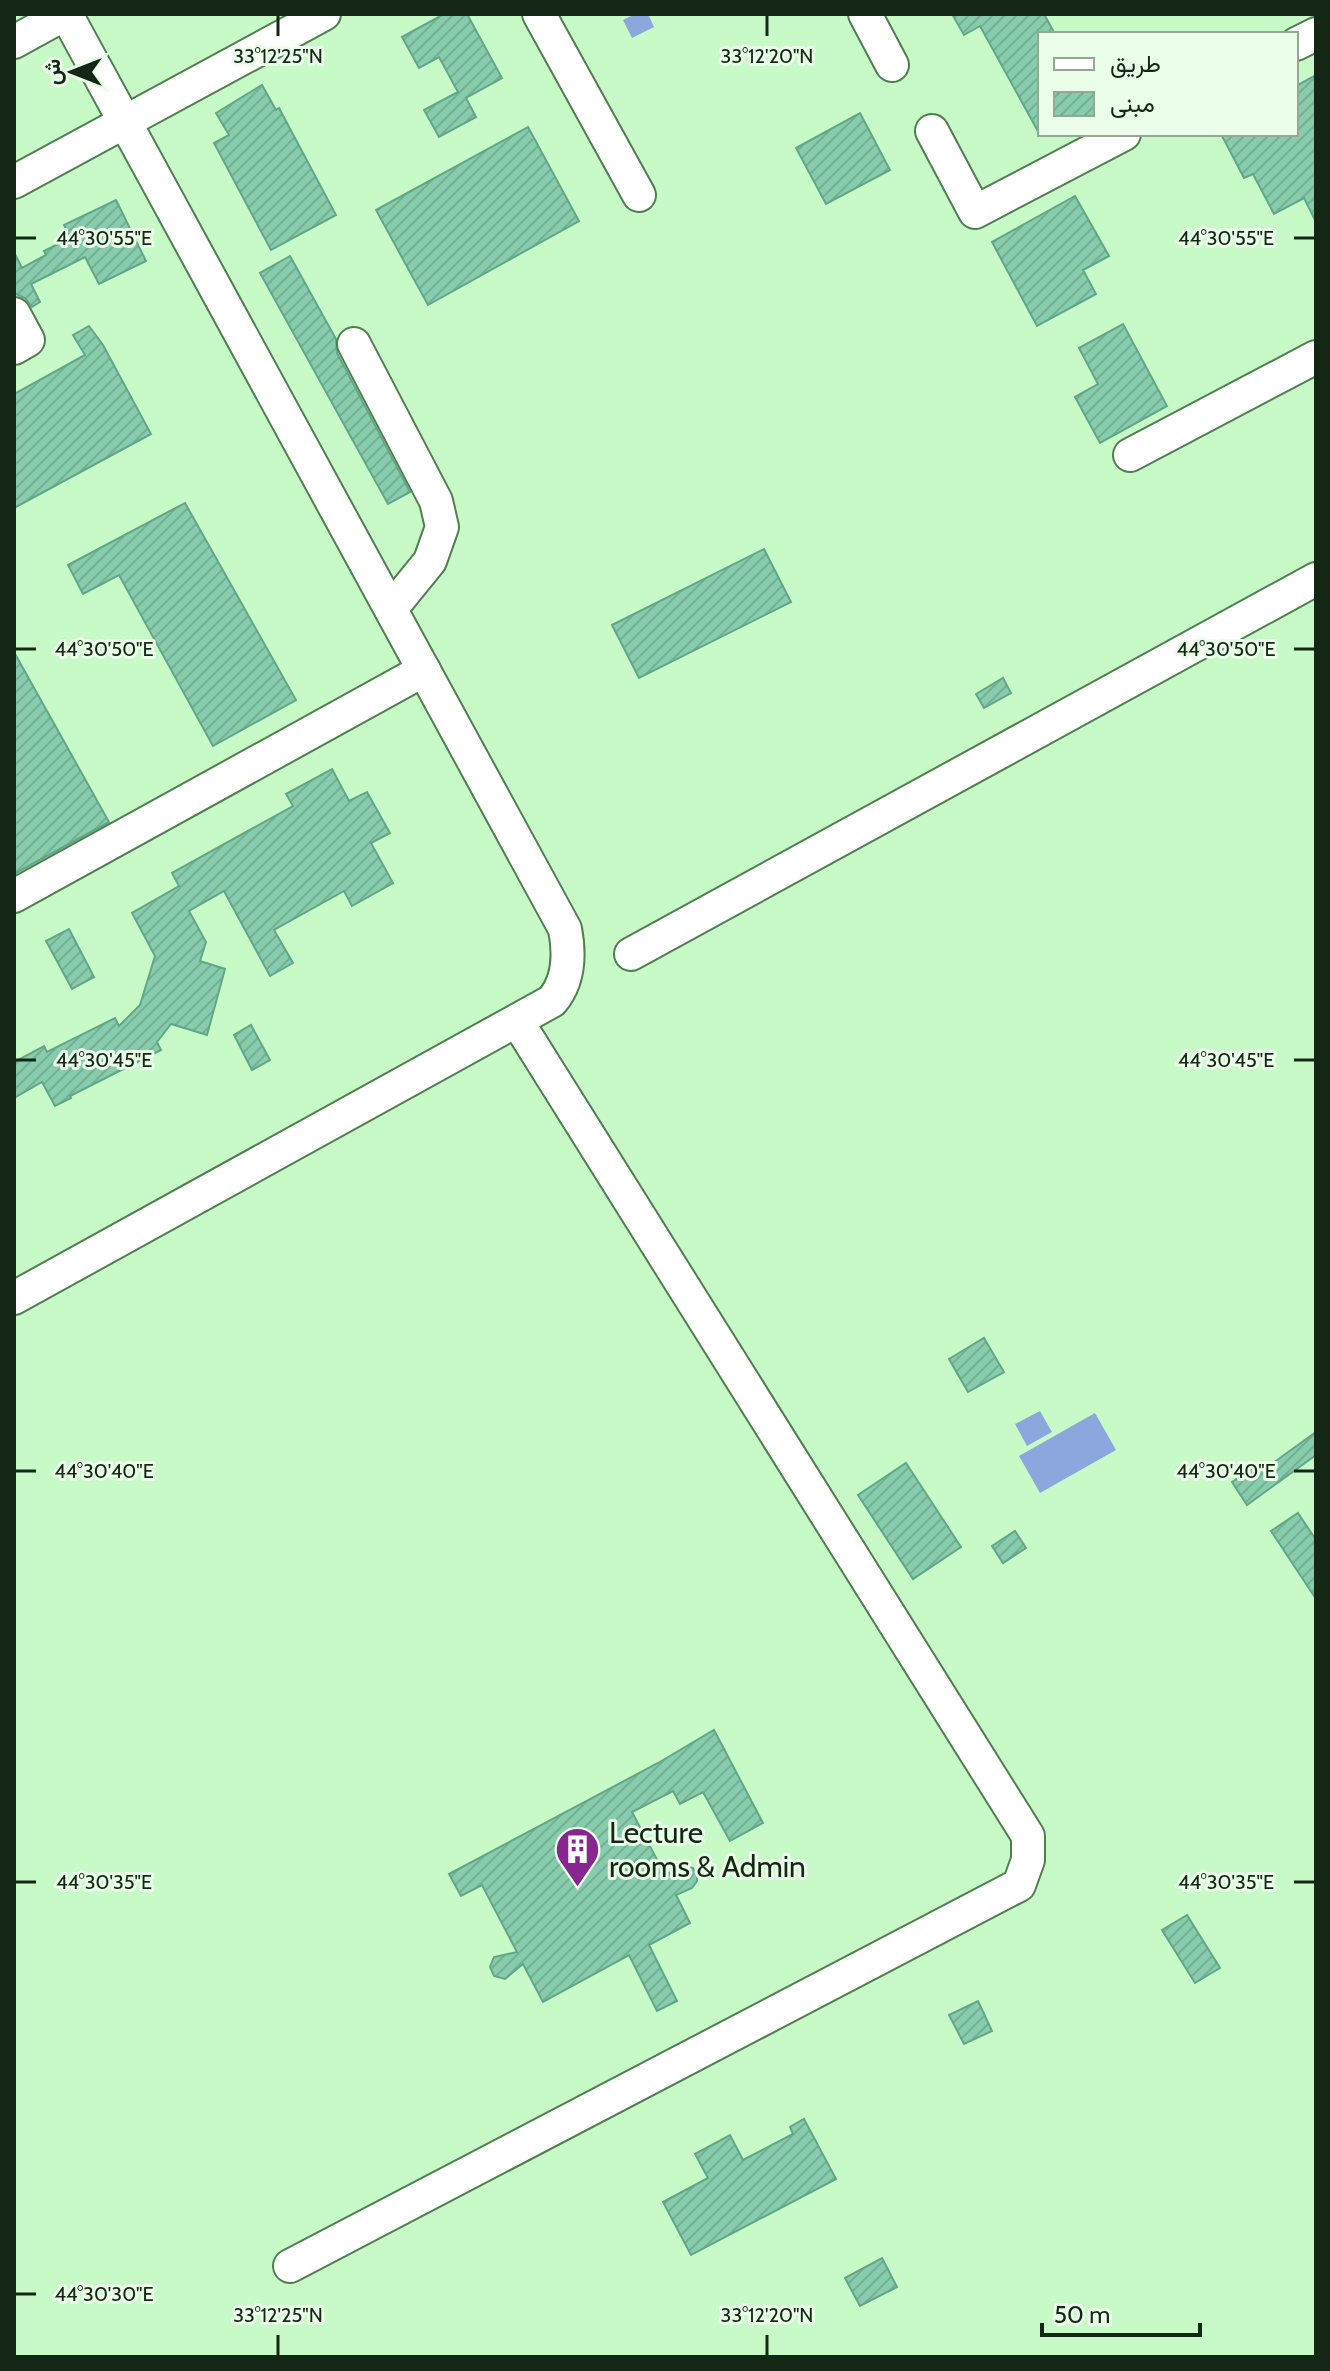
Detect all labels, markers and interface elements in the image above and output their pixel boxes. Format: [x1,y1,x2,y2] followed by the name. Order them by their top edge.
[32,32,112,112] north arrow
[1038,32,1298,136] legend
[233,44,323,68] text: 33°12'25"N
[721,44,813,68] text: 33°12'20"N
[1110,49,1161,79] text: طريق
[39,59,66,85] text: ش
[1110,89,1155,118] text: مبنى
[56,226,152,250] text: 44°30'55"E
[1178,226,1274,250] text: 44°30'55"E
[54,637,154,661] text: 44°30'50"E
[1176,637,1276,661] text: 44°30'50"E
[56,1048,152,1072] text: 44°30'45"E
[1178,1048,1274,1072] text: 44°30'45"E
[54,1459,154,1483] text: 44°30'40"E
[1176,1459,1276,1483] text: 44°30'40"E
[609,1814,806,1885] place label: Lecture rooms & Admin
[554,1826,602,1889] building icon: Lecture rooms & Admin
[56,1870,152,1894] text: 44°30'35"E
[1178,1870,1274,1894] text: 44°30'35"E
[54,2282,154,2306] text: 44°30'30"E
[1042,2287,1200,2337] scale bar
[1054,2300,1110,2329] text: 50 m
[233,2303,323,2327] text: 33°12'25"N
[721,2303,813,2327] text: 33°12'20"N

